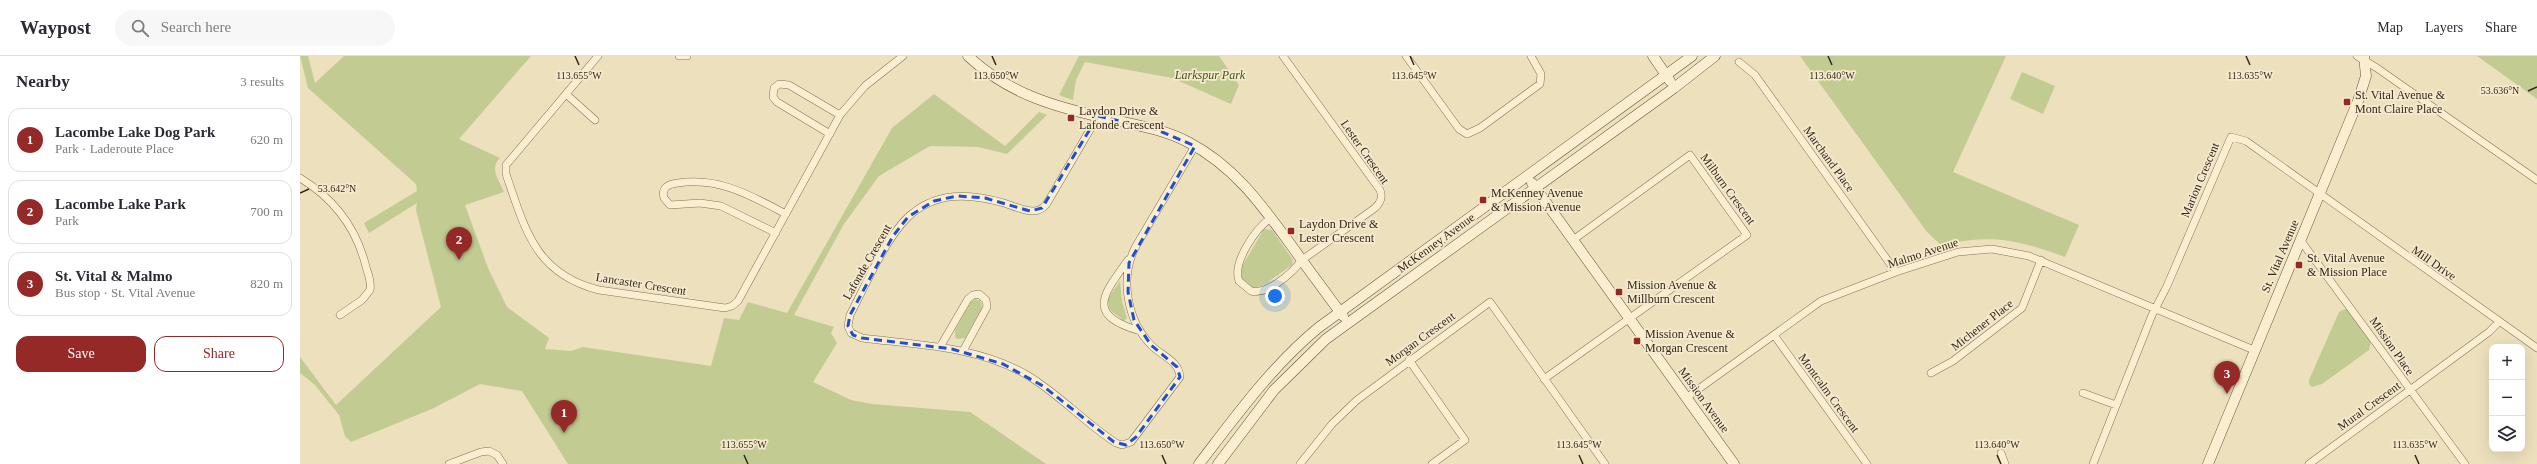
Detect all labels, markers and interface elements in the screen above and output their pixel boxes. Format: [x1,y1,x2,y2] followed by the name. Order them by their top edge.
[115,10,395,46] search box
[20,17,91,38] text: Waypost
[129,17,151,39] icon: search
[161,19,231,35] text: Search here
[2377,20,2403,35] text: Map
[2425,20,2463,35] text: Layers
[2485,20,2517,35] text: Share
[1174,68,1246,82] park label: Larkspur Park
[556,70,602,81] text: 113.655°W
[973,70,1019,81] text: 113.650°W
[1391,70,1437,81] text: 113.645°W
[1809,70,1855,81] text: 113.640°W
[2227,70,2273,81] text: 113.635°W
[16,72,70,91] text: Nearby
[240,74,284,89] text: 3 results
[2481,85,2519,96] text: 53.636°N
[2355,88,2446,116] place label: St. Vital Avenue & Mont Claire Place
[2342,97,2352,107] marker: St. Vital Avenue & Mont Claire Place
[1079,104,1165,132] place label: Laydon Drive & Lafonde Crescent
[1066,113,1076,123] marker: Laydon Drive & Lafonde Crescent
[1338,117,1393,187] street label: Lester Crescent
[1801,123,1857,195] street label: Marchand Place
[55,124,215,140] text: Lacombe Lake Dog Park
[27,132,33,147] text: 1
[250,132,283,147] text: 620 m
[2178,140,2222,220] street label: Marion Crescent
[55,141,174,156] text: Park · Laderoute Place
[1698,151,1759,228] street label: Milburn Crescent
[318,183,356,194] text: 53.642°N
[1491,186,1583,214] place label: McKenney Avenue & Mission Avenue
[1478,195,1488,205] marker: McKenney Avenue & Mission Avenue
[55,196,186,212] text: Lacombe Lake Park
[27,204,33,219] text: 2
[250,204,283,219] text: 700 m
[1395,210,1477,276] street label: McKenney Avenue
[55,213,79,228] text: Park
[1299,217,1379,245] place label: Laydon Drive & Lester Crescent
[2258,217,2302,295] street label: St. Vital Avenue
[840,221,895,302] street label: Lafonde Crescent
[1286,226,1296,236] marker: Laydon Drive & Lester Crescent
[446,227,472,260] pin: 2
[1886,235,1960,271] street label: Malmo Avenue
[2409,243,2459,283] street label: Mill Drive
[2307,251,2387,279] place label: St. Vital Avenue & Mission Place
[2294,260,2304,270] marker: St. Vital Avenue & Mission Place
[55,268,173,284] text: St. Vital & Malmo
[595,270,688,298] street label: Lancaster Crescent
[27,276,33,291] text: 3
[250,276,283,291] text: 820 m
[1627,278,1717,306] place label: Mission Avenue & Millburn Crescent
[55,285,195,300] text: Bus stop · St. Vital Avenue
[1265,286,1285,306] your location
[1614,287,1624,297] marker: Mission Avenue & Millburn Crescent
[1948,296,2016,354] street label: Michener Place
[1382,309,1458,369] street label: Morgan Crescent
[2367,314,2417,378] street label: Mission Place
[1645,327,1735,355] place label: Mission Avenue & Morgan Crescent
[16,336,146,372] button: Save
[154,336,284,372] button: Share
[1632,336,1642,346] marker: Mission Avenue & Morgan Crescent
[2489,344,2525,452] map controls
[2489,344,2525,380] button: +
[1796,351,1863,436] street label: Montcalm Crescent
[2214,361,2240,394] pin: 3
[1676,365,1732,435] street label: Mission Avenue
[2335,378,2404,434] street label: Mural Crescent
[2489,380,2525,416] button: −
[551,400,577,433] pin: 1
[2489,416,2525,452] button: layers
[721,439,767,450] text: 113.655°W
[1139,439,1185,450] text: 113.650°W
[1556,439,1602,450] text: 113.645°W
[1974,439,2020,450] text: 113.640°W
[2392,439,2438,450] text: 113.635°W

